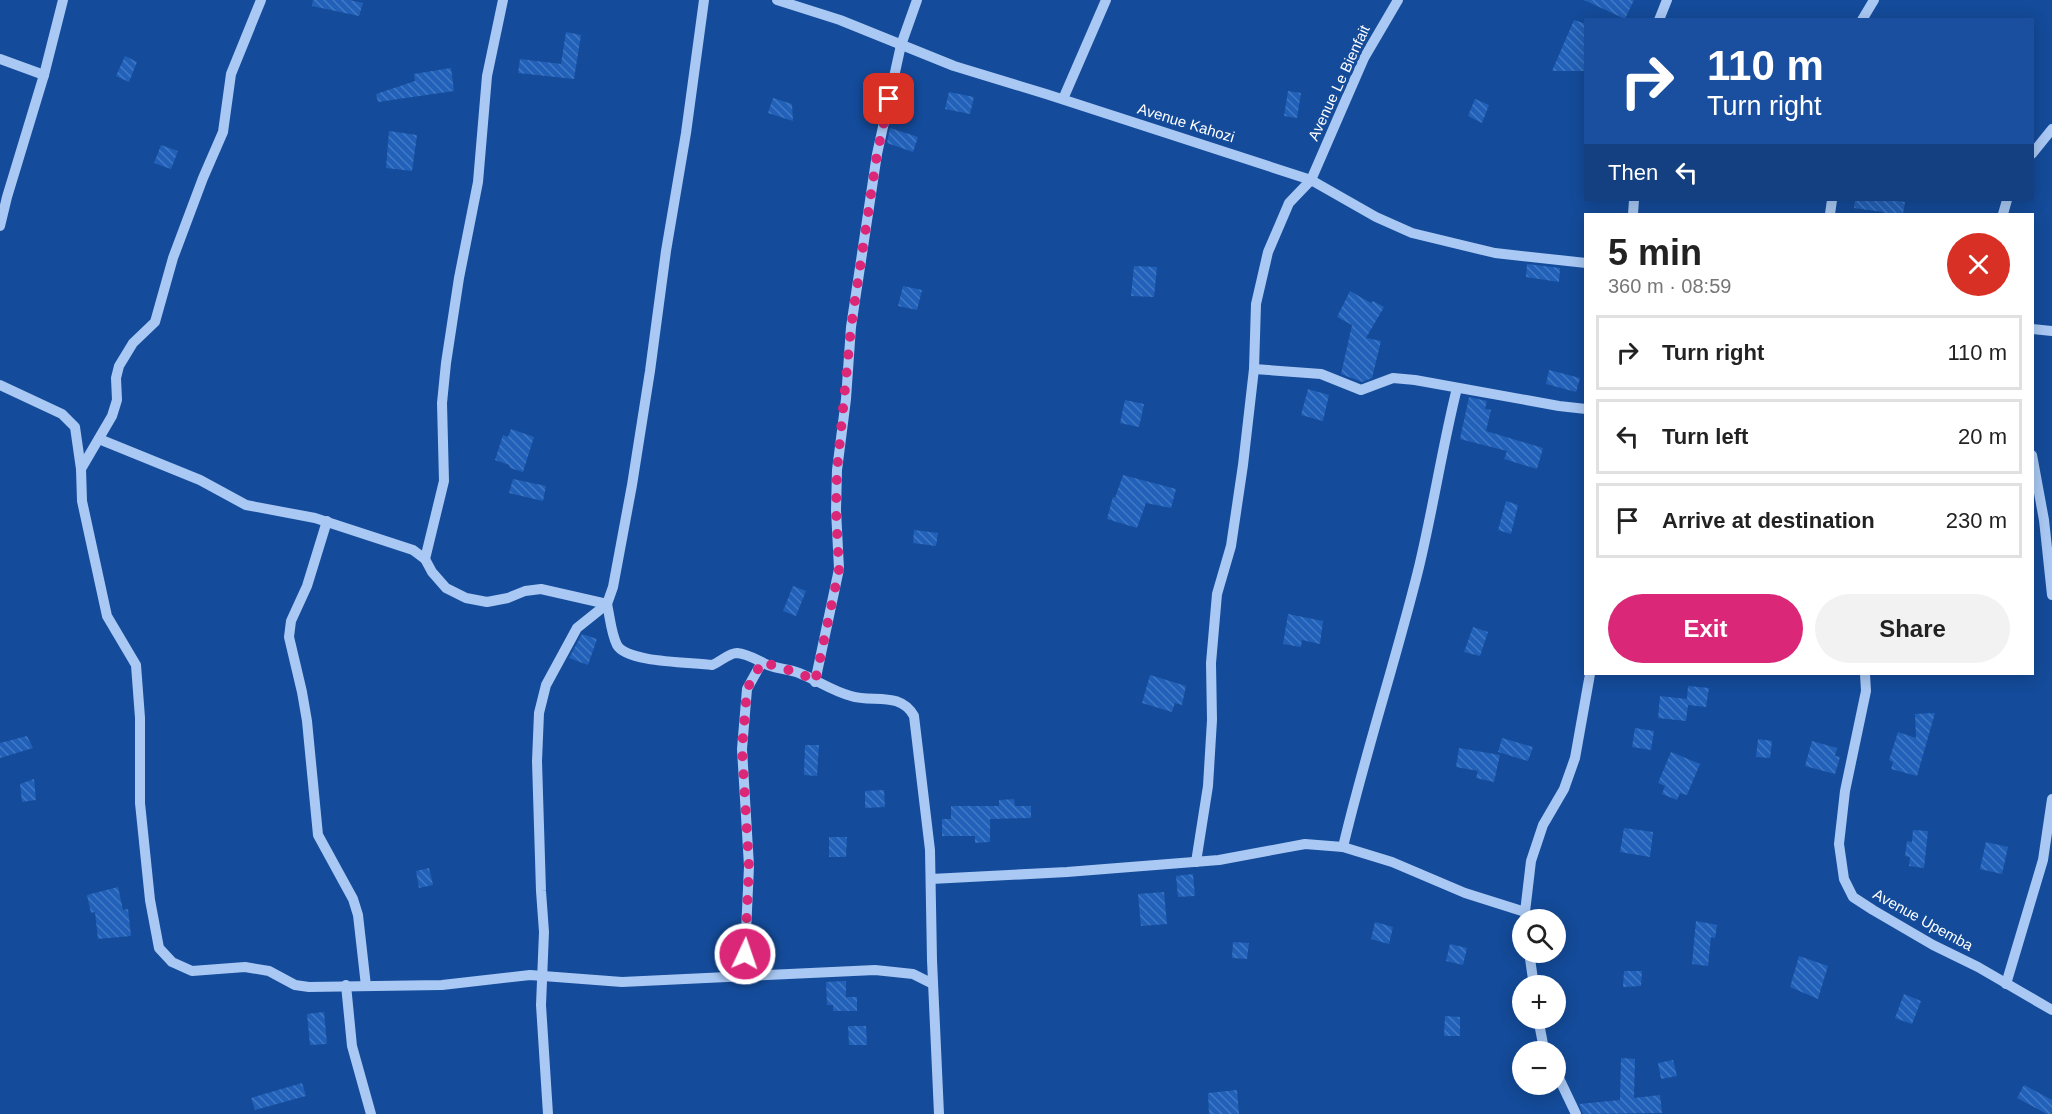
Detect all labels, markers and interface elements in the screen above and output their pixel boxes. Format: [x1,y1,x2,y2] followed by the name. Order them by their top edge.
[1304,22,1373,143] street label: Avenue Le Bienfait
[1608,42,1686,120] icon: right
[1707,42,1824,89] text: 110 m
[863,73,914,124] pin
[872,82,905,115] icon: arrive
[1707,91,1822,121] text: Turn right
[1136,100,1237,145] street label: Avenue Kahozi
[1670,156,1703,189] icon: left
[1608,160,1658,185] text: Then
[1608,232,1702,273] text: 5 min
[1947,233,2010,296] button: close
[1608,275,1731,297] text: 360 m · 08:59
[1611,336,1644,369] icon: right
[1662,340,1764,365] text: Turn right
[1947,340,2007,365] text: 110 m
[1611,420,1644,453] icon: left
[1662,424,1748,449] text: Turn left
[1958,424,2007,449] text: 20 m
[1611,504,1644,537] icon: arrive
[1662,508,1875,533] text: Arrive at destination
[1946,508,2007,533] text: 230 m
[1608,594,1803,663] button: Exit
[1815,594,2010,663] button: Share
[1870,885,1977,954] street label: Avenue Upemba
[1512,909,1566,1095] map controls
[1512,909,1566,963] button: search
[713,922,777,986] position arrow
[1512,975,1566,1029] button: +
[1512,1041,1566,1095] button: −

